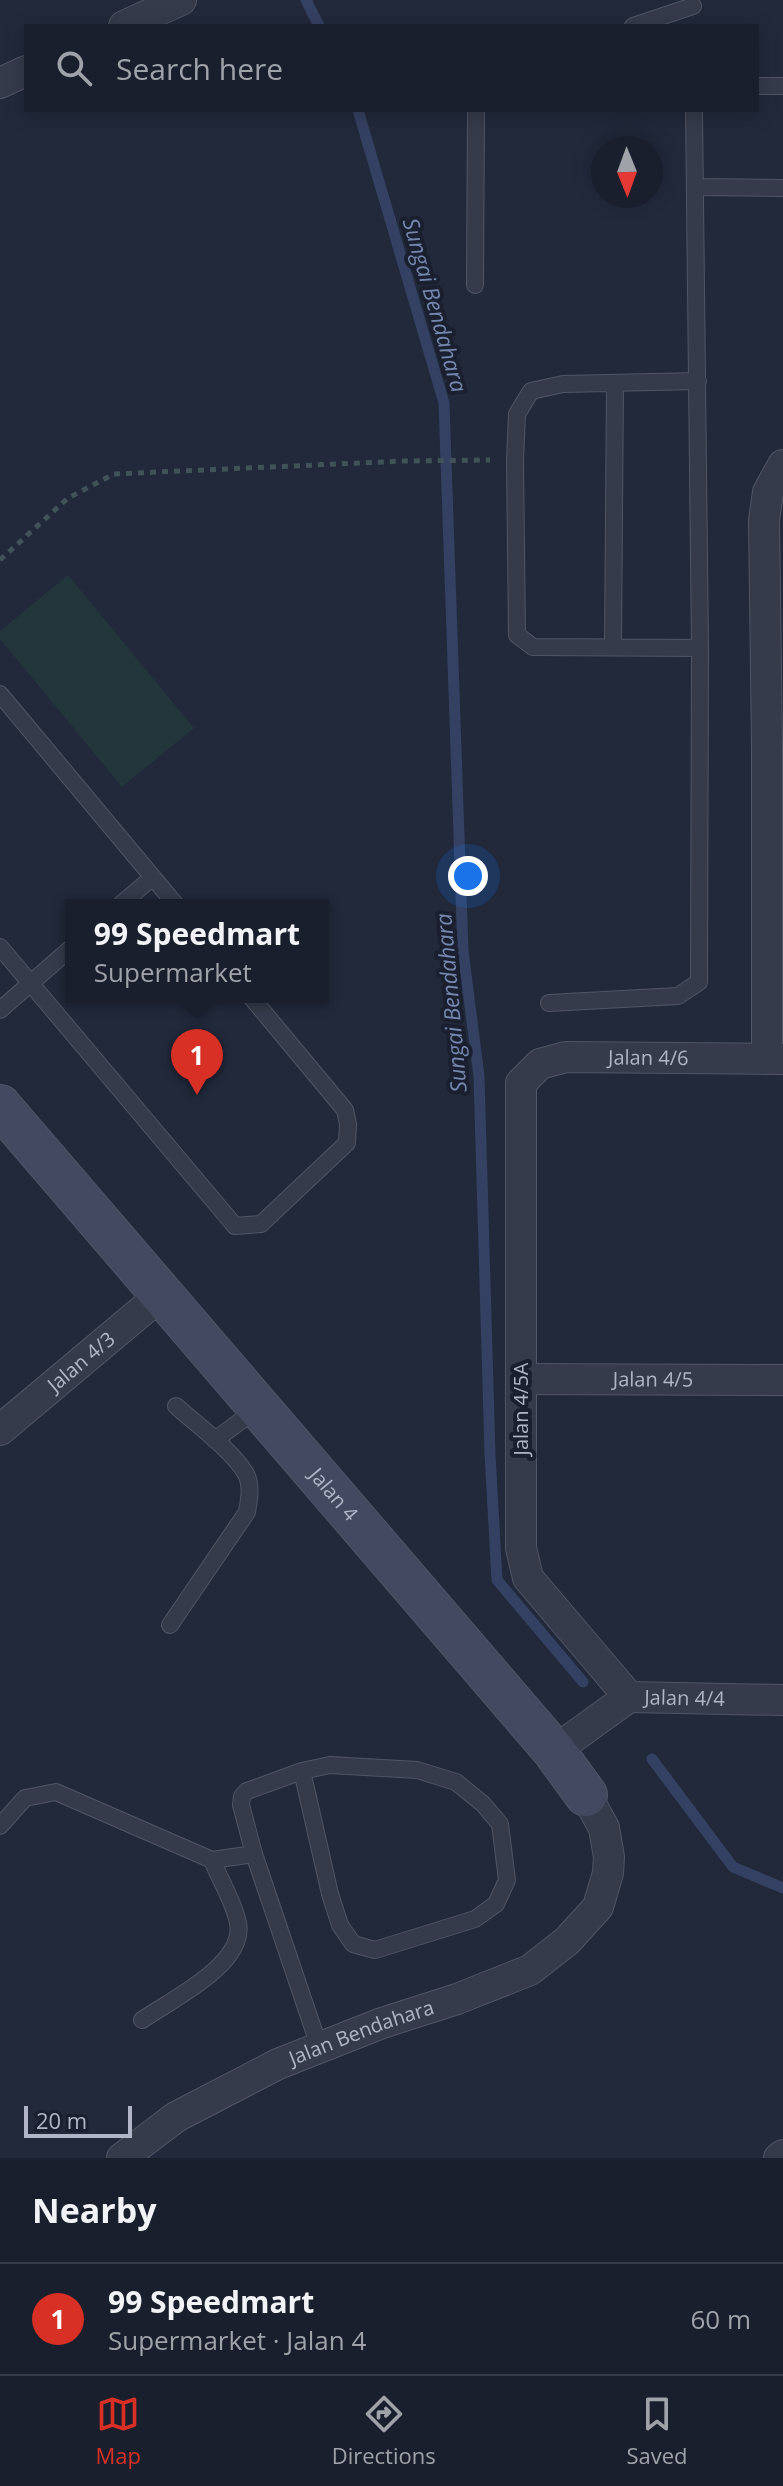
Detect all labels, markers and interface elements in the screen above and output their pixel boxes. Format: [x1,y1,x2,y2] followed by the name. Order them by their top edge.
[24,24,759,112] search box
[52,46,96,90] icon: search
[116,48,283,89] text: Search here
[591,136,663,208] north arrow
[397,214,475,395] water label: Sungai Bendahara
[448,856,488,896] your location
[65,899,329,1003] popup
[427,912,473,1094] water label: Sungai Bendahara
[94,913,300,954] text: 99 Speedmart
[94,954,252,990] text: Supermarket
[171,1029,223,1095] pin: 1
[606,1043,689,1071] street label: Jalan 4/6
[40,1325,120,1399] street label: Jalan 4/3
[507,1362,534,1457] street label: Jalan 4/5A
[611,1365,693,1393] street label: Jalan 4/5
[302,1460,365,1527] street label: Jalan 4
[642,1683,726,1712] street label: Jalan 4/4
[283,1993,437,2072] street label: Jalan Bendahara
[24,2102,132,2138] scale bar
[36,2105,87,2135] text: 20 m
[32,2187,157,2233] text: Nearby
[108,2281,314,2322] text: 99 Speedmart
[51,2301,65,2337] text: 1
[690,2301,751,2337] text: 60 m
[108,2322,366,2358] text: Supermarket · Jalan 4
[95,2392,141,2470] tab: Map
[332,2392,436,2470] tab: Directions
[626,2392,688,2470] tab: Saved

